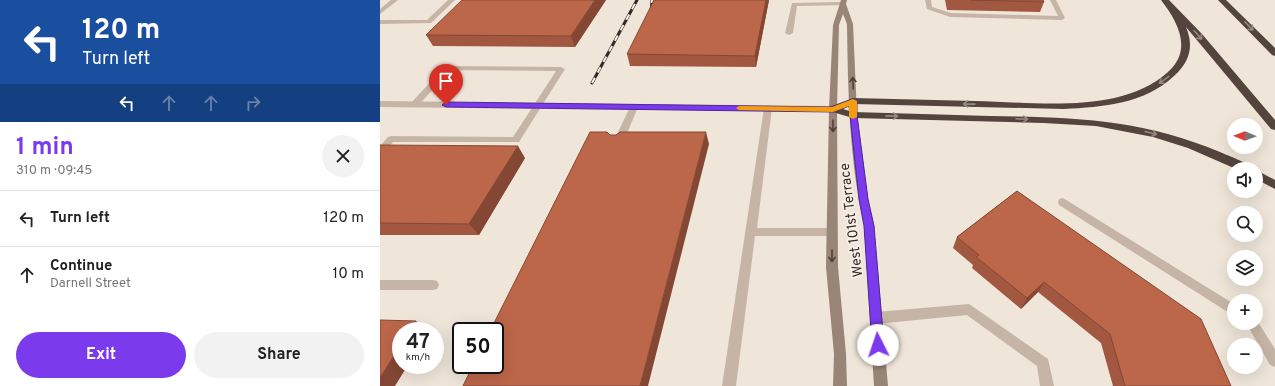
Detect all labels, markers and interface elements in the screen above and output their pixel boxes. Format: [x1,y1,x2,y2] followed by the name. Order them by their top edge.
[82,13,160,49] text: 120 m
[16,16,68,68] icon: left
[1244,21,1254,31] one-way arrow
[1194,30,1203,41] one-way arrow
[82,48,150,71] text: Turn left
[429,64,463,105] pin
[435,70,457,92] icon: arrive
[1159,76,1170,85] one-way arrow
[849,77,856,90] one-way arrow
[116,92,138,114] icon: left
[158,92,180,114] icon: ahead
[200,92,222,114] icon: ahead
[242,92,264,114] icon: right
[963,100,976,108] one-way arrow
[885,112,898,120] one-way arrow
[1015,116,1028,123] one-way arrow
[1227,118,1263,154] north arrow
[1227,118,1263,374] map controls
[829,119,837,132] one-way arrow
[1144,130,1157,138] one-way arrow
[16,133,74,163] text: 1 min
[322,135,364,177] button: close
[837,162,867,278] street label: West 101st Terrace
[1227,162,1263,198] button: sound
[16,163,92,179] text: 310 m · 09:45
[1227,206,1263,242] button: search
[16,208,38,230] icon: left
[50,209,110,228] text: Turn left
[323,209,364,228] text: 120 m
[828,249,836,262] one-way arrow
[1227,250,1263,286] button: layers
[50,257,112,276] text: Continue
[16,264,38,286] icon: ahead
[333,265,364,284] text: 10 m
[50,276,131,292] text: Darnell Street
[1227,294,1263,330] button: +
[452,322,504,374] speed limit sign: 50
[857,324,899,366] position arrow
[406,330,430,356] text: 47
[16,332,186,378] button: Exit
[194,332,364,378] button: Share
[1227,338,1263,374] button: −
[406,351,430,364] text: km/h

